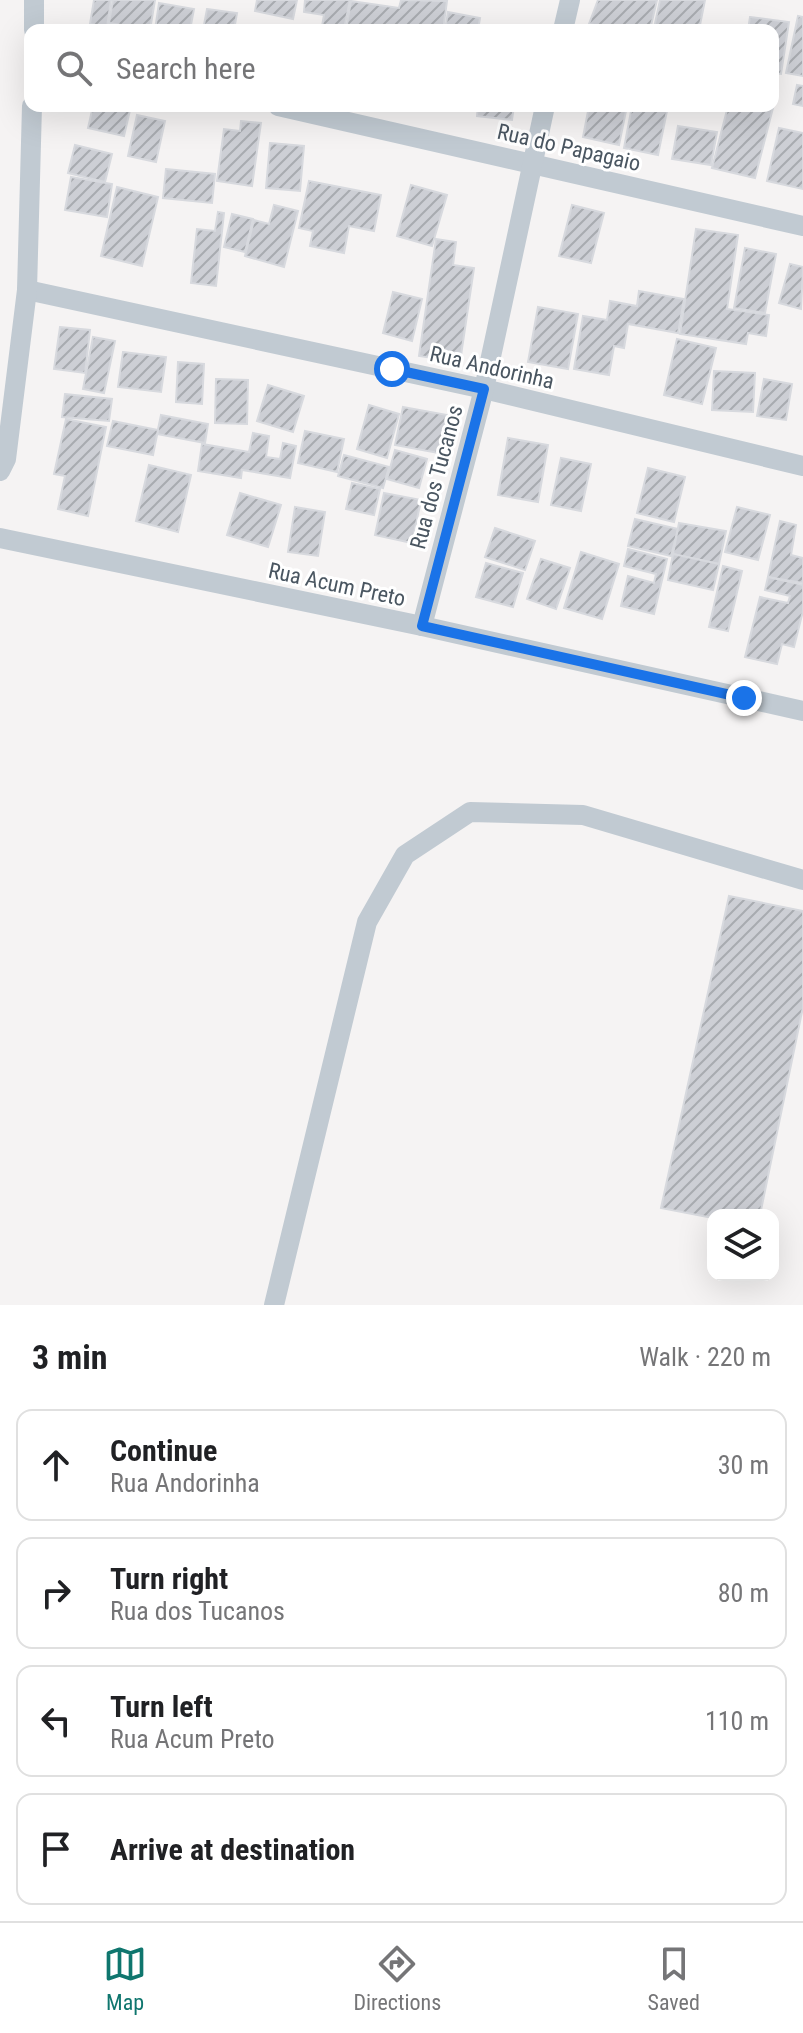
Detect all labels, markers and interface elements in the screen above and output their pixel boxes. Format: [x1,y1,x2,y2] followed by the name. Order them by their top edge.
[24,24,779,112] search box
[52,46,96,90] icon: search
[116,51,256,86] text: Search here
[495,119,643,176] street label: Rua do Papagaio
[427,341,556,394] street label: Rua Andorinha
[374,351,410,387] route start
[405,402,468,552] street label: Rua dos Tucanos
[266,558,408,611] street label: Rua Acum Preto
[726,680,762,716] route end
[707,1209,779,1281] map controls
[707,1209,779,1281] button: layers
[32,1337,108,1377] text: 3 min
[639,1342,771,1372] text: Walk · 220 m
[110,1433,217,1468] text: Continue
[34,1443,78,1487] icon: ahead
[718,1450,769,1480] text: 30 m
[110,1468,260,1498] text: Rua Andorinha
[110,1561,228,1596] text: Turn right
[34,1571,78,1615] icon: right
[718,1578,769,1608] text: 80 m
[110,1596,285,1626] text: Rua dos Tucanos
[110,1689,213,1724] text: Turn left
[34,1699,78,1743] icon: left
[705,1706,769,1736] text: 110 m
[110,1724,275,1754] text: Rua Acum Preto
[34,1827,78,1871] icon: arrive
[110,1832,355,1867] text: Arrive at destination
[103,1942,147,2015] tab: Map
[353,1942,441,2015] tab: Directions
[648,1942,700,2015] tab: Saved

